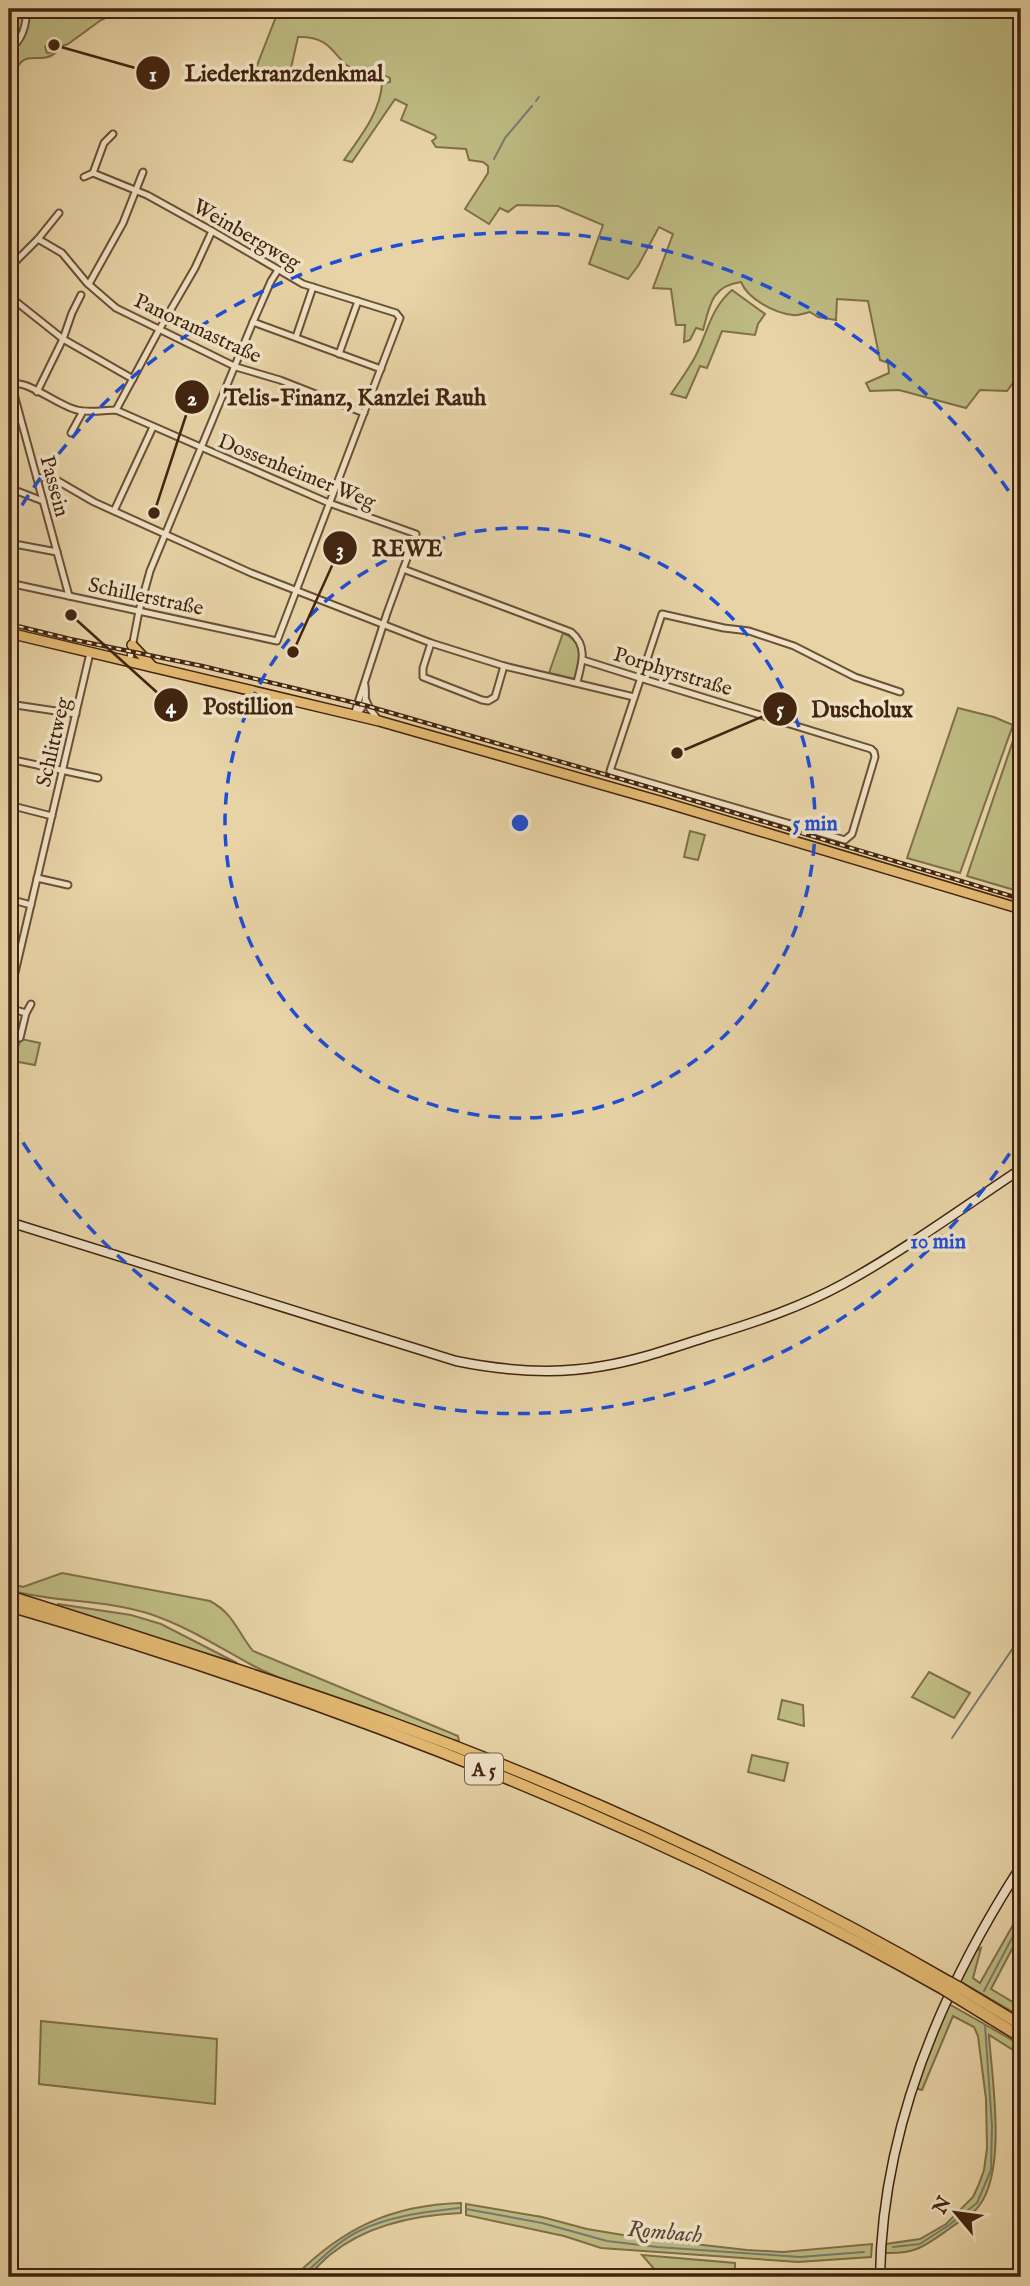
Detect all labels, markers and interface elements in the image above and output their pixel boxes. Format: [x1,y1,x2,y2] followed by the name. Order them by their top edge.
[136,51,398,95] callout: Liederkranzdenkmal
[184,60,384,89] text: Liederkranzdenkmal
[149,62,157,89] text: 1
[187,194,306,277] street label: Weinbergweg
[129,288,266,371] street label: Panoramastraße
[175,375,500,419] callout: Telis-Finanz, Kanzlei Rauh
[223,384,487,413] text: Telis-Finanz, Kanzlei Rauh
[187,386,197,413] text: 2
[213,428,380,517] street label: Dossenheimer Weg
[32,453,75,520] street label: Passein
[322,526,456,570] callout: REWE
[372,535,443,564] text: REWE
[336,537,344,564] text: 3
[86,572,206,623] street label: Schillerstraße
[610,642,736,703] street label: Porphyrstraße
[154,683,307,727] callout: Postillion
[762,687,927,731] callout: Duscholux
[203,693,294,722] text: Postillion
[31,694,78,790] street label: Schlittweg
[166,694,177,721] text: 4
[811,696,914,725] text: Duscholux
[776,697,784,724] text: 5
[508,811,532,835] centre of rings
[792,811,838,838] text: 5 min
[910,1229,966,1256] text: 10 min
[465,1754,503,1784] road number: A 5
[922,2178,992,2248] north arrow
[928,2192,958,2220] text: N
[626,2215,704,2250] water label: Rombach

